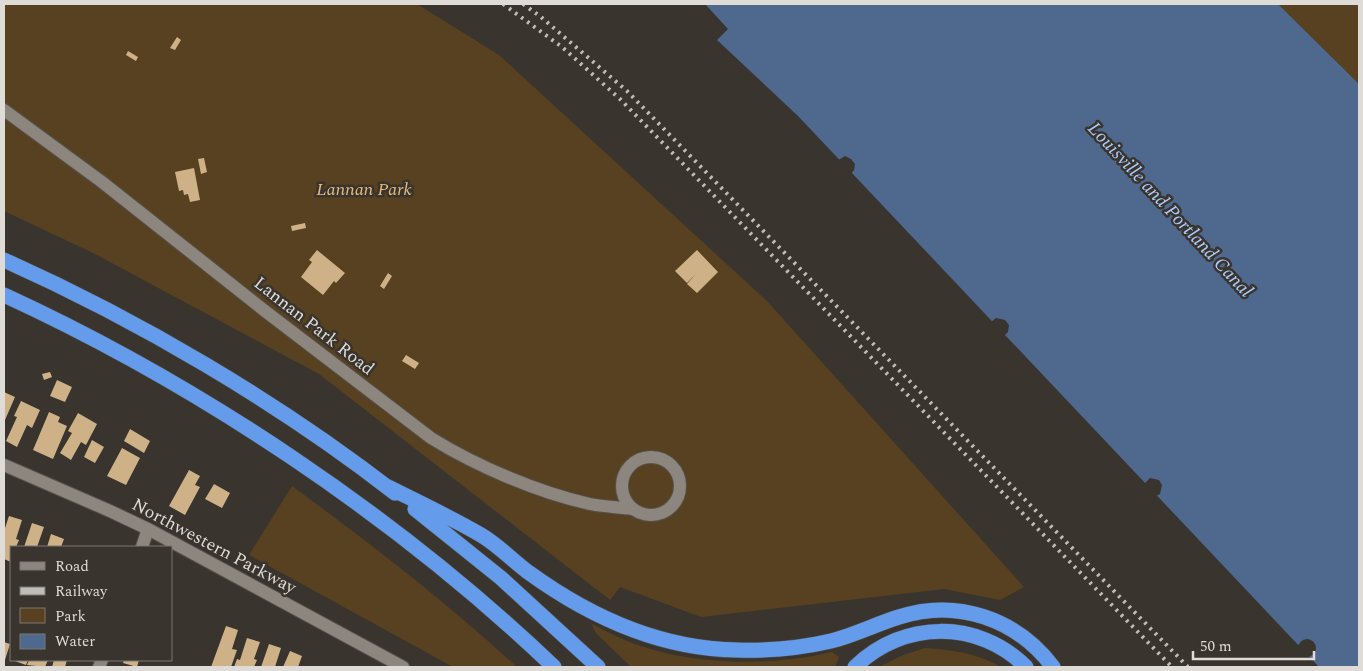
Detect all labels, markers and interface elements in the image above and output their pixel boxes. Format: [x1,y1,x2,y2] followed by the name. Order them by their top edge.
[1080,115,1260,305] water label: Louisville and Portland Canal
[316,176,412,203] park label: Lannan Park
[248,270,380,382] street label: Lannan Park Road
[127,491,302,602] street label: Northwestern Parkway
[10,546,172,661] legend
[55,555,89,578] text: Road
[55,580,108,603] text: Railway
[55,605,86,628] text: Park
[1193,628,1314,660] scale bar
[55,630,95,653] text: Water
[1200,635,1232,658] text: 50 m

